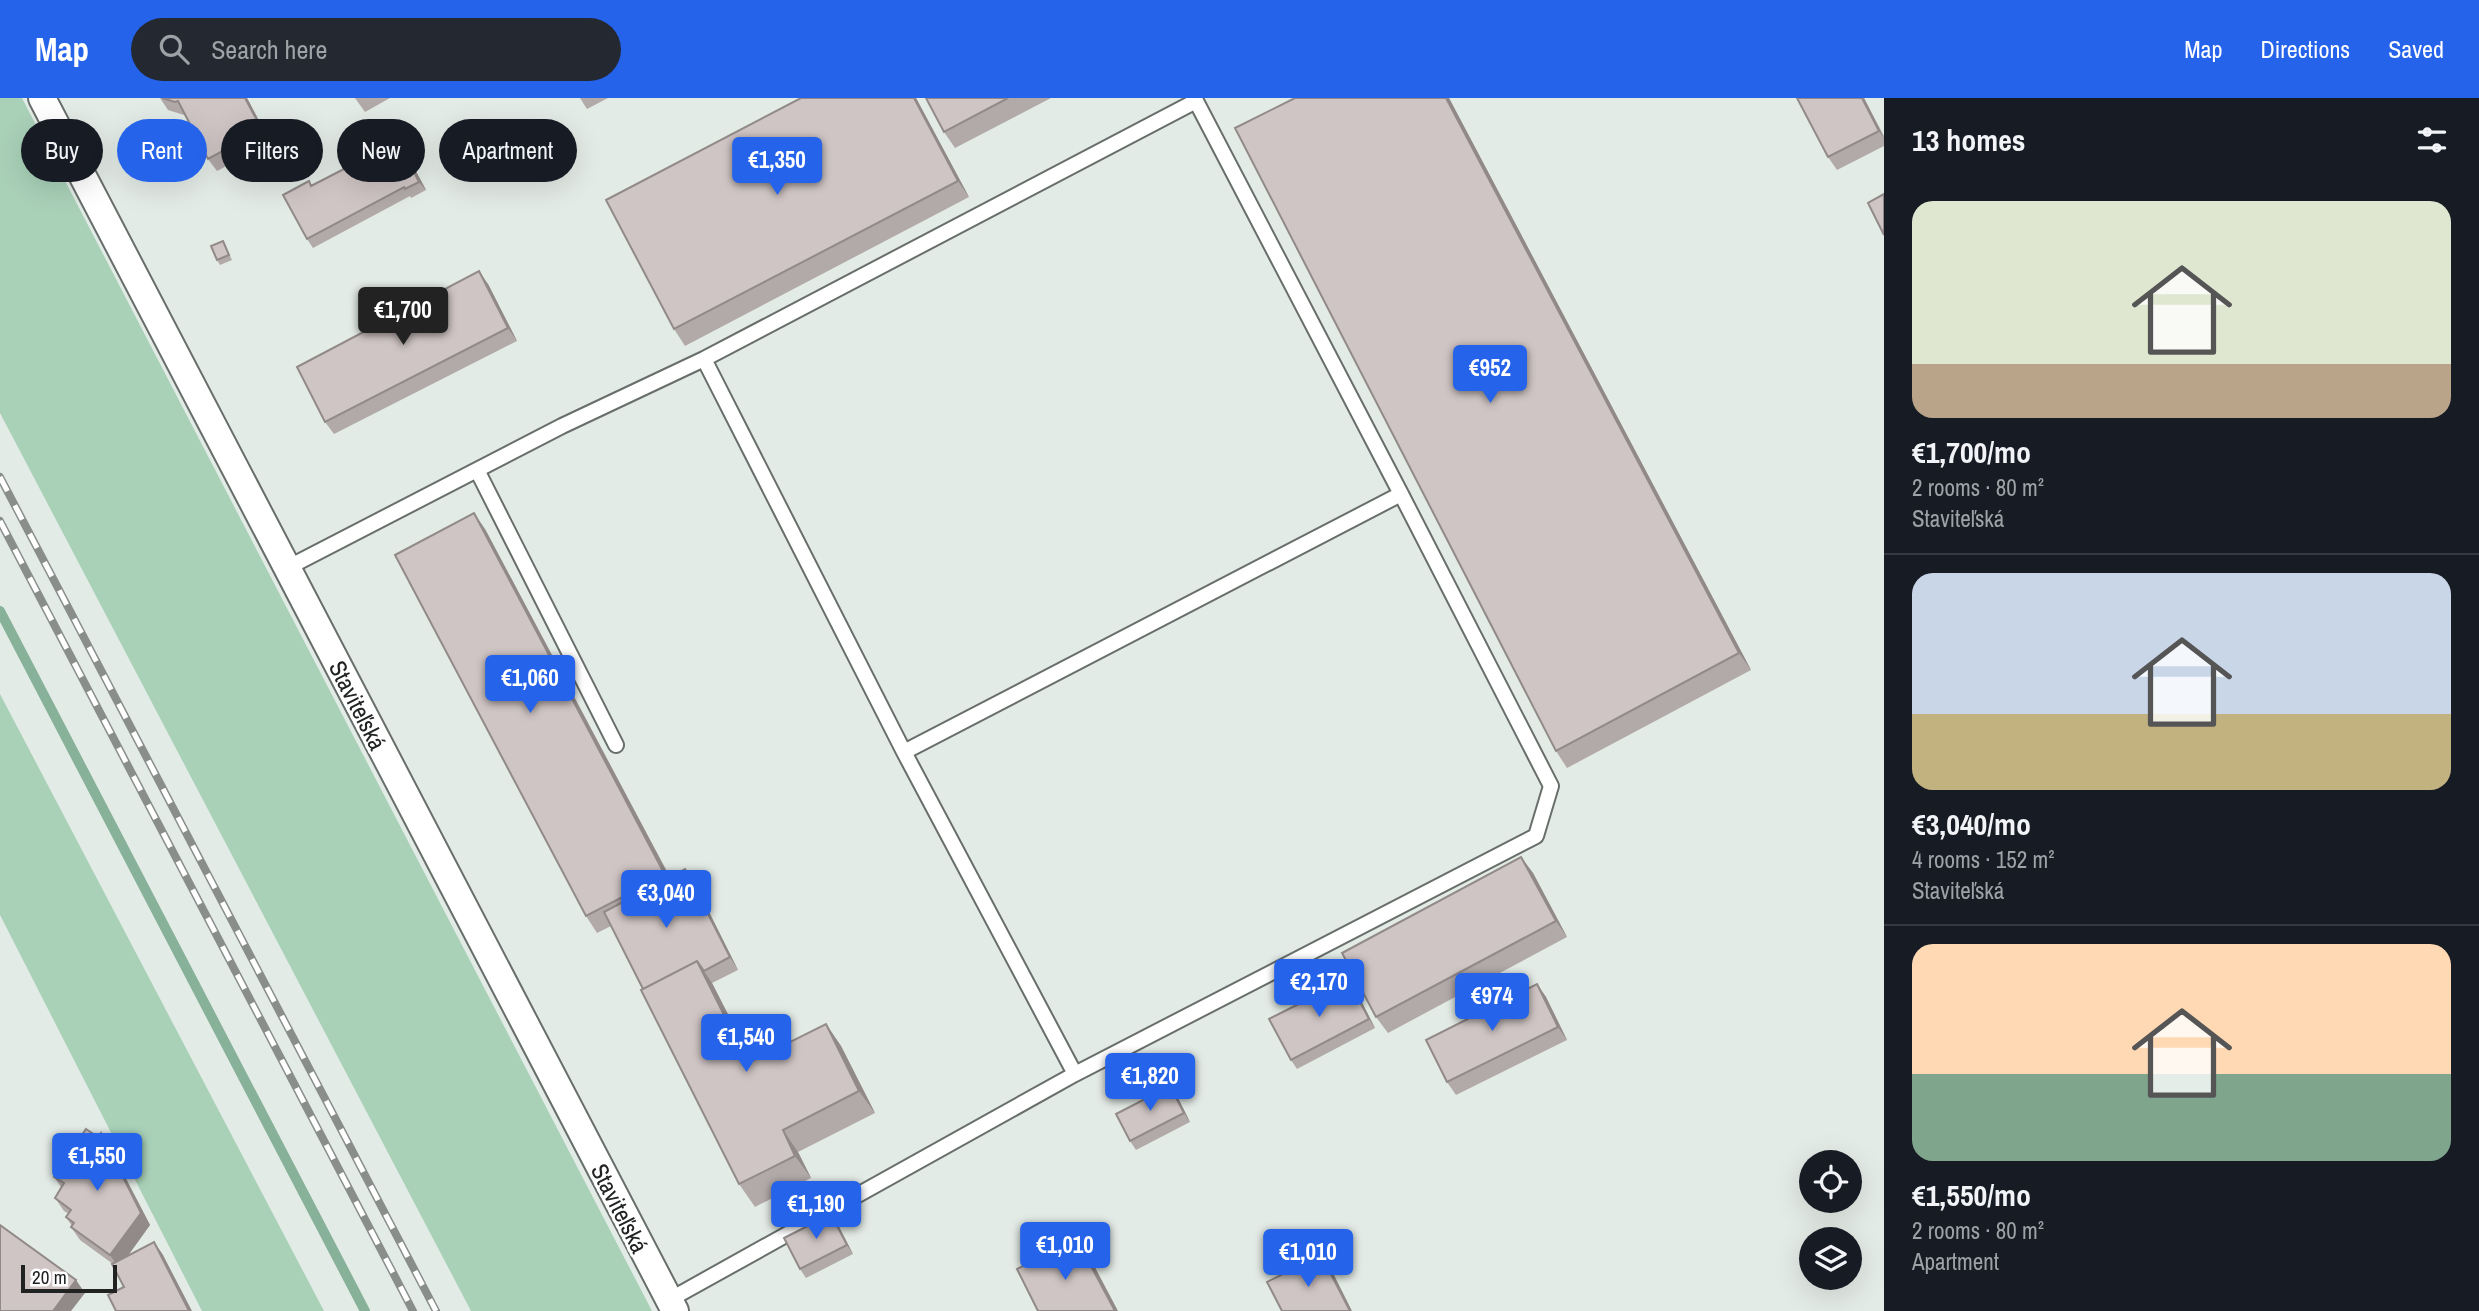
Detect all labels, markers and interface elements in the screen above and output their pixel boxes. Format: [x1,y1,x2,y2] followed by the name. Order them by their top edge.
[131,18,621,81] search box
[35,27,89,71] text: Map
[155,30,193,68] icon: search
[211,32,327,67] text: Search here
[2184,33,2222,65] text: Map
[2260,33,2350,65] text: Directions
[2388,33,2444,65] text: Saved
[21,119,103,182] chip: Buy
[117,119,207,182] chip: Rent
[221,119,323,182] chip: Filters
[337,119,425,182] chip: New
[439,119,577,182] chip: Apartment
[1912,120,2026,160] text: 13 homes
[2413,121,2451,159] icon: filters
[720,138,834,197] pin: €1,350
[748,144,806,175] text: €1,350
[2119,247,2245,373] icon: home
[346,288,460,347] pin: €1,700
[374,294,432,325] text: €1,700
[1449,345,1531,405] pin: €952
[1469,352,1511,383] text: €952
[1912,432,2031,472] text: €1,700/mo
[1912,472,2044,503] text: 2 rooms · 80 m²
[1912,503,2004,534] text: Staviteľská
[2119,619,2245,745] icon: home
[322,655,394,755] street label: Staviteľská
[473,656,587,715] pin: €1,060
[501,662,559,693] text: €1,060
[1912,804,2031,844] text: €3,040/mo
[1912,844,2055,875] text: 4 rooms · 152 m²
[609,870,723,930] pin: €3,040
[1912,875,2004,906] text: Staviteľská
[637,877,695,908] text: €3,040
[1262,960,1376,1019] pin: €2,170
[1290,966,1348,997] text: €2,170
[1451,974,1533,1033] pin: €974
[1471,980,1513,1011] text: €974
[2119,990,2245,1116] icon: home
[689,1014,803,1074] pin: €1,540
[717,1021,775,1052] text: €1,540
[1093,1054,1207,1113] pin: €1,820
[1121,1060,1179,1091] text: €1,820
[40,1134,154,1193] pin: €1,550
[68,1140,126,1171] text: €1,550
[1799,1150,1862,1290] map controls
[1799,1150,1862,1213] button: locate
[584,1158,656,1258] street label: Staviteľská
[1912,1175,2031,1215] text: €1,550/mo
[759,1182,873,1241] pin: €1,190
[787,1188,845,1219] text: €1,190
[1912,1215,2044,1246] text: 2 rooms · 80 m²
[1008,1222,1122,1282] pin: €1,010
[1799,1227,1862,1290] button: layers
[1036,1229,1094,1260] text: €1,010
[1251,1230,1365,1289] pin: €1,010
[1279,1236,1337,1267] text: €1,010
[1912,1246,1999,1277] text: Apartment
[21,1262,117,1294] scale bar
[32,1264,67,1290] text: 20 m

